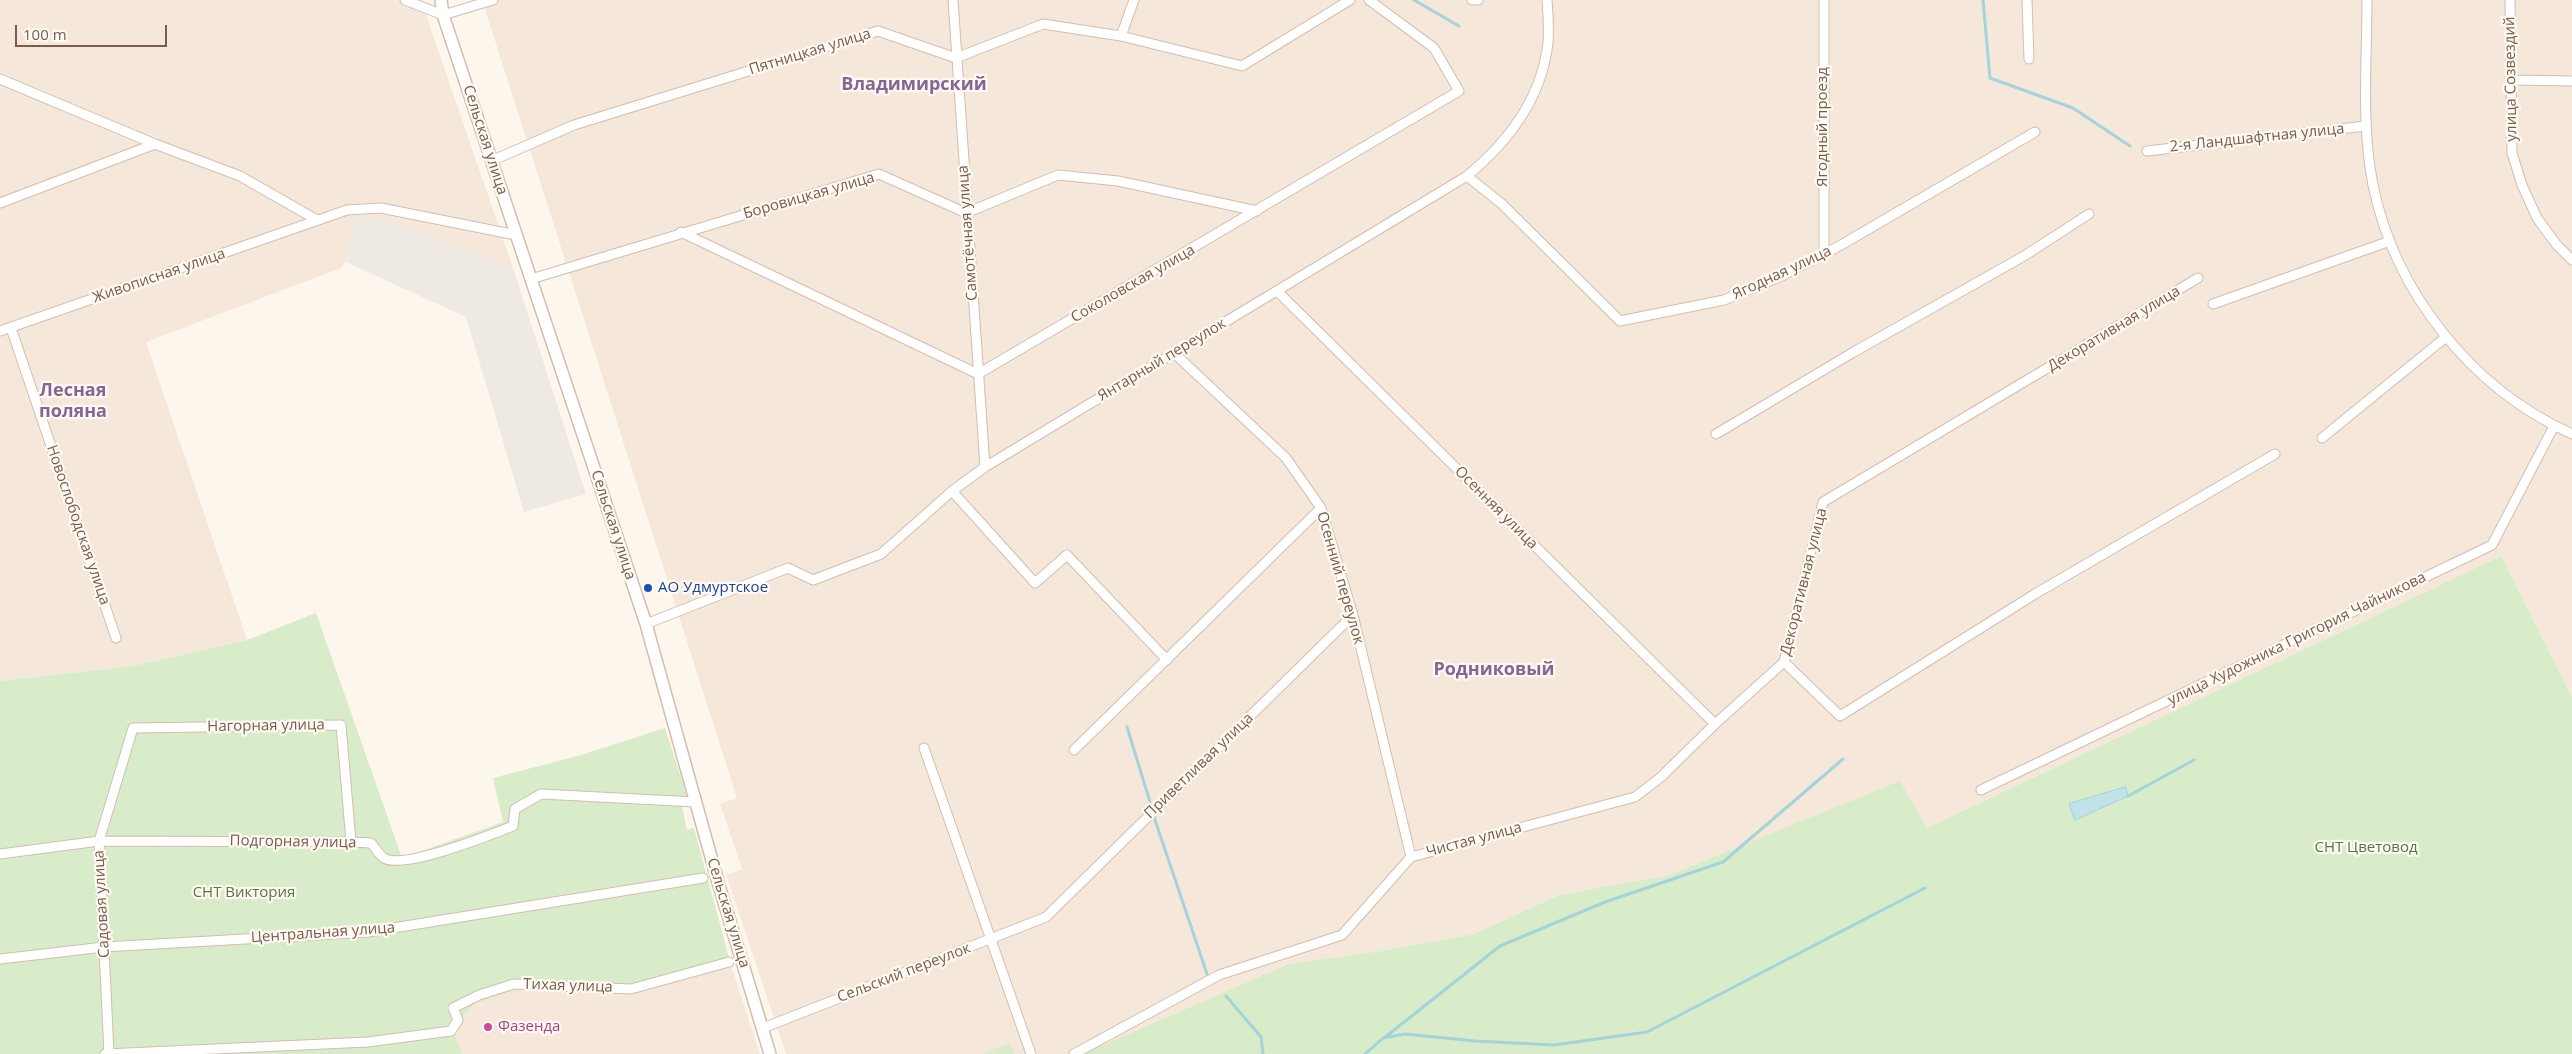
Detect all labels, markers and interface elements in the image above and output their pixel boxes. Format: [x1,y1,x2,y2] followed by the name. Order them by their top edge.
[18,15,170,47] scale bar
[2501,16,2521,142] street label: улица Созвездий
[23,24,67,44] text: 100 m
[747,25,873,79] street label: Пятницкая улица
[1814,67,1832,187] street label: Ягодный проезд
[841,74,987,96] district label: Владимирский
[459,83,511,197] street label: Сельская улица
[2169,120,2345,156] street label: 2-я Ландшафтная улица
[954,165,982,301] street label: Самотёчная улица
[741,169,877,223] street label: Боровицкая улица
[1068,241,1198,327] street label: Соколовская улица
[1730,242,1834,304] street label: Ягодная улица
[90,245,228,307] street label: Живописная улица
[2044,282,2184,376] street label: Декоративная улица
[1095,315,1229,405] street label: Янтарный переулок
[39,380,107,422] district label: Лесная поляна
[42,443,114,607] street label: Новослободская улица
[1451,463,1541,553] street label: Осенняя улица
[587,468,639,582] street label: Сельская улица
[1777,506,1831,658] street label: Декоративная улица
[1312,509,1368,647] street label: Осенний переулок
[2165,568,2429,710] street label: улица Художника Григория Чайникова
[658,579,768,597] place label: АО Удмуртское
[642,582,654,594] marker: АО Удмуртское
[1433,659,1555,681] district label: Родниковый
[1141,709,1257,823] street label: Приветливая улица
[207,716,325,736] street label: Нагорная улица
[1424,819,1524,861] street label: Чистая улица
[230,832,356,852] street label: Подгорная улица
[2314,839,2418,857] park label: СНТ Цветовод
[90,850,114,958] street label: Садовая улица
[703,856,753,970] street label: Сельская улица
[193,884,295,902] park label: СНТ Виктория
[250,919,396,947] street label: Центральная улица
[835,939,973,1007] street label: Сельский переулок
[523,975,613,997] street label: Тихая улица
[498,1018,560,1036] place label: Фазенда
[482,1021,494,1033] marker: Фазенда

